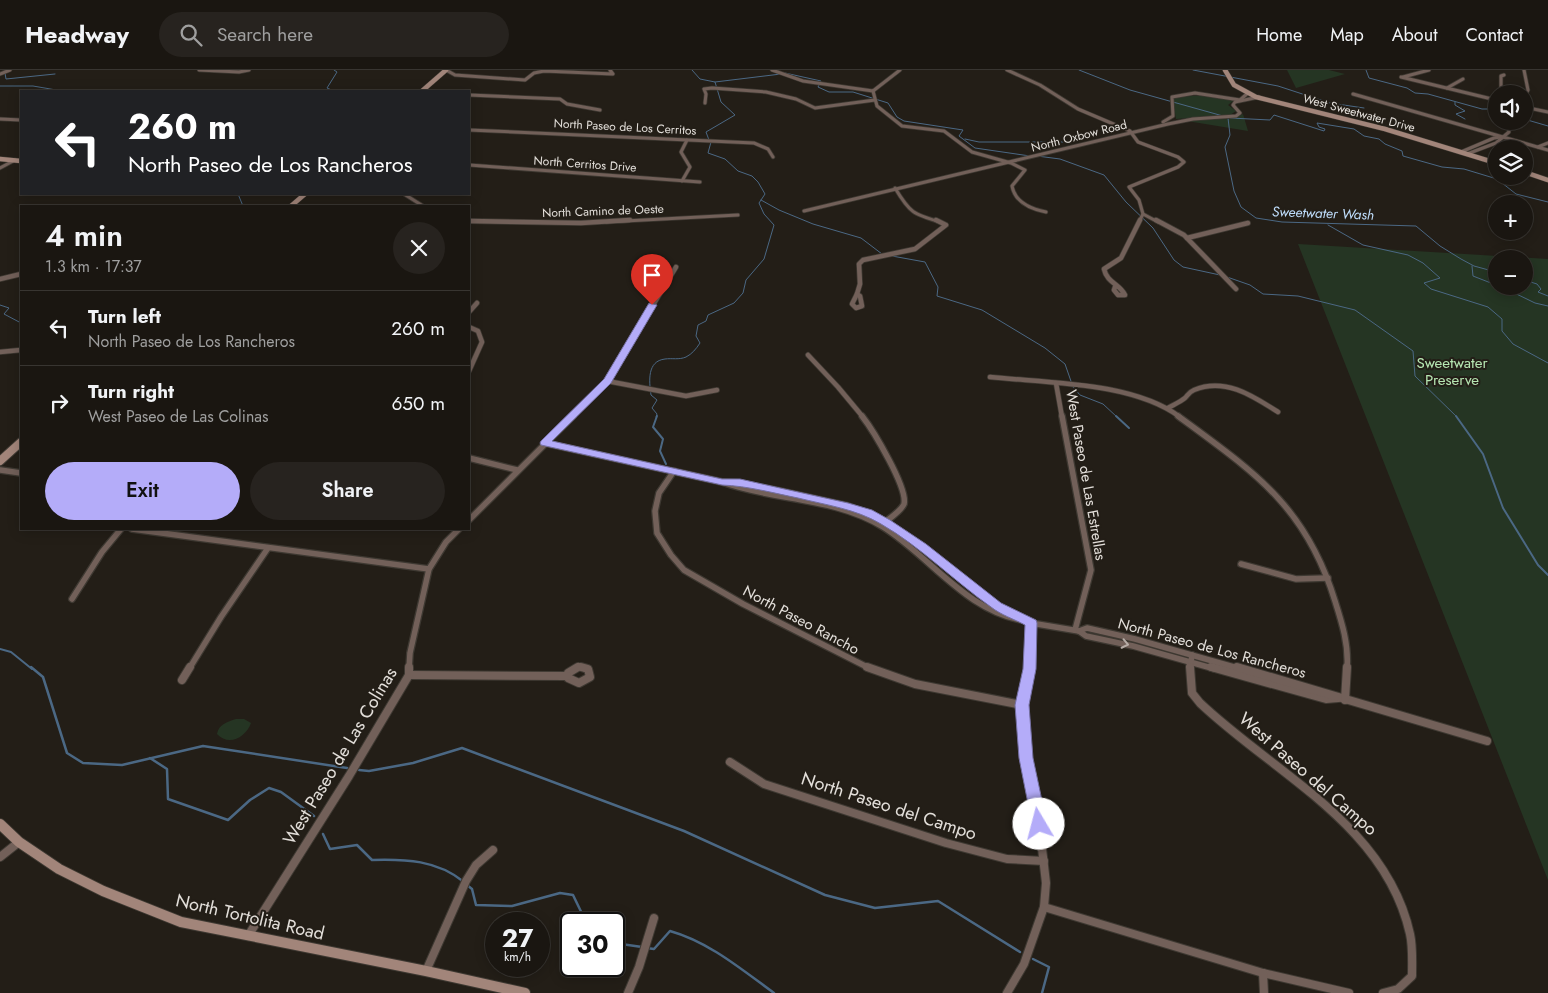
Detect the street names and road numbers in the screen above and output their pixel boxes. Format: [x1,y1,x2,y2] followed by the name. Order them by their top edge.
[1301,89,1417,137] street label: West Sweetwater Drive
[553,114,697,140] street label: North Paseo de Los Cerritos
[1029,115,1129,157] street label: North Oxbow Road
[533,151,637,177] street label: North Cerritos Drive
[542,200,664,222] street label: North Camino de Oeste
[1060,388,1112,562] street label: West Paseo de Las Estrellas
[739,580,863,660] street label: North Paseo Rancho
[1115,612,1309,684] street label: North Paseo de Los Rancheros
[277,662,403,850] street label: West Paseo de Las Colinas
[1233,706,1383,842] street label: West Paseo del Campo
[798,765,980,847] street label: North Paseo del Campo
[173,887,327,947] street label: North Tortolita Road

